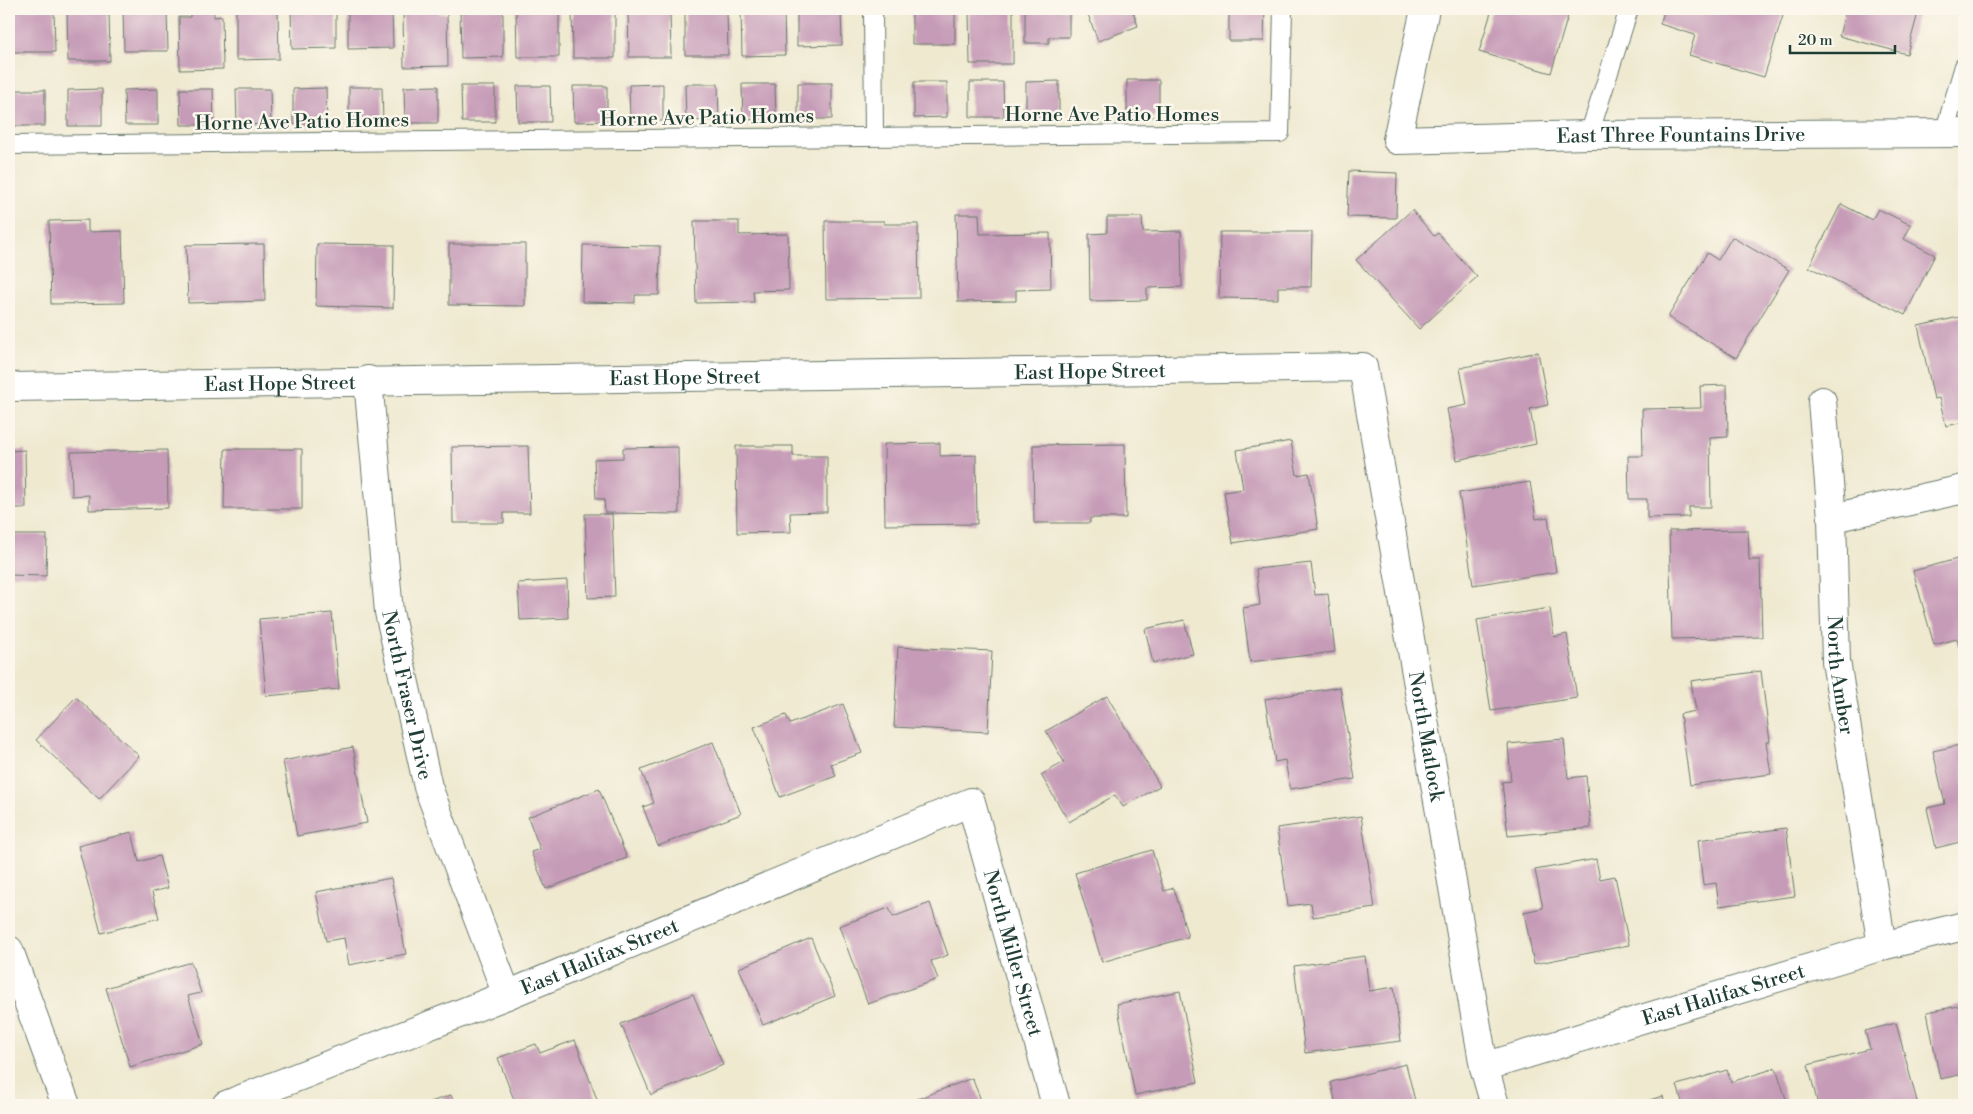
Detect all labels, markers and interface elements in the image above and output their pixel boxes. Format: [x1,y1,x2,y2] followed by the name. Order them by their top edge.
[1790,22,1896,54] scale bar
[1798,31,1833,50] text: 20 m
[1005,103,1219,128] street label: Horne Ave Patio Homes
[600,104,814,133] street label: Horne Ave Patio Homes
[195,108,409,137] street label: Horne Ave Patio Homes
[1556,123,1805,150] street label: East Three Fountains Drive
[1014,359,1166,386] street label: East Hope Street
[609,365,761,392] street label: East Hope Street
[204,371,356,398] street label: East Hope Street
[375,608,437,782] street label: North Fraser Drive
[1821,615,1859,737] street label: North Amber
[1402,670,1449,805] street label: North Matlock
[977,867,1047,1039] street label: North Miller Street
[517,914,683,1002] street label: East Halifax Street
[1639,959,1808,1032] street label: East Halifax Street

